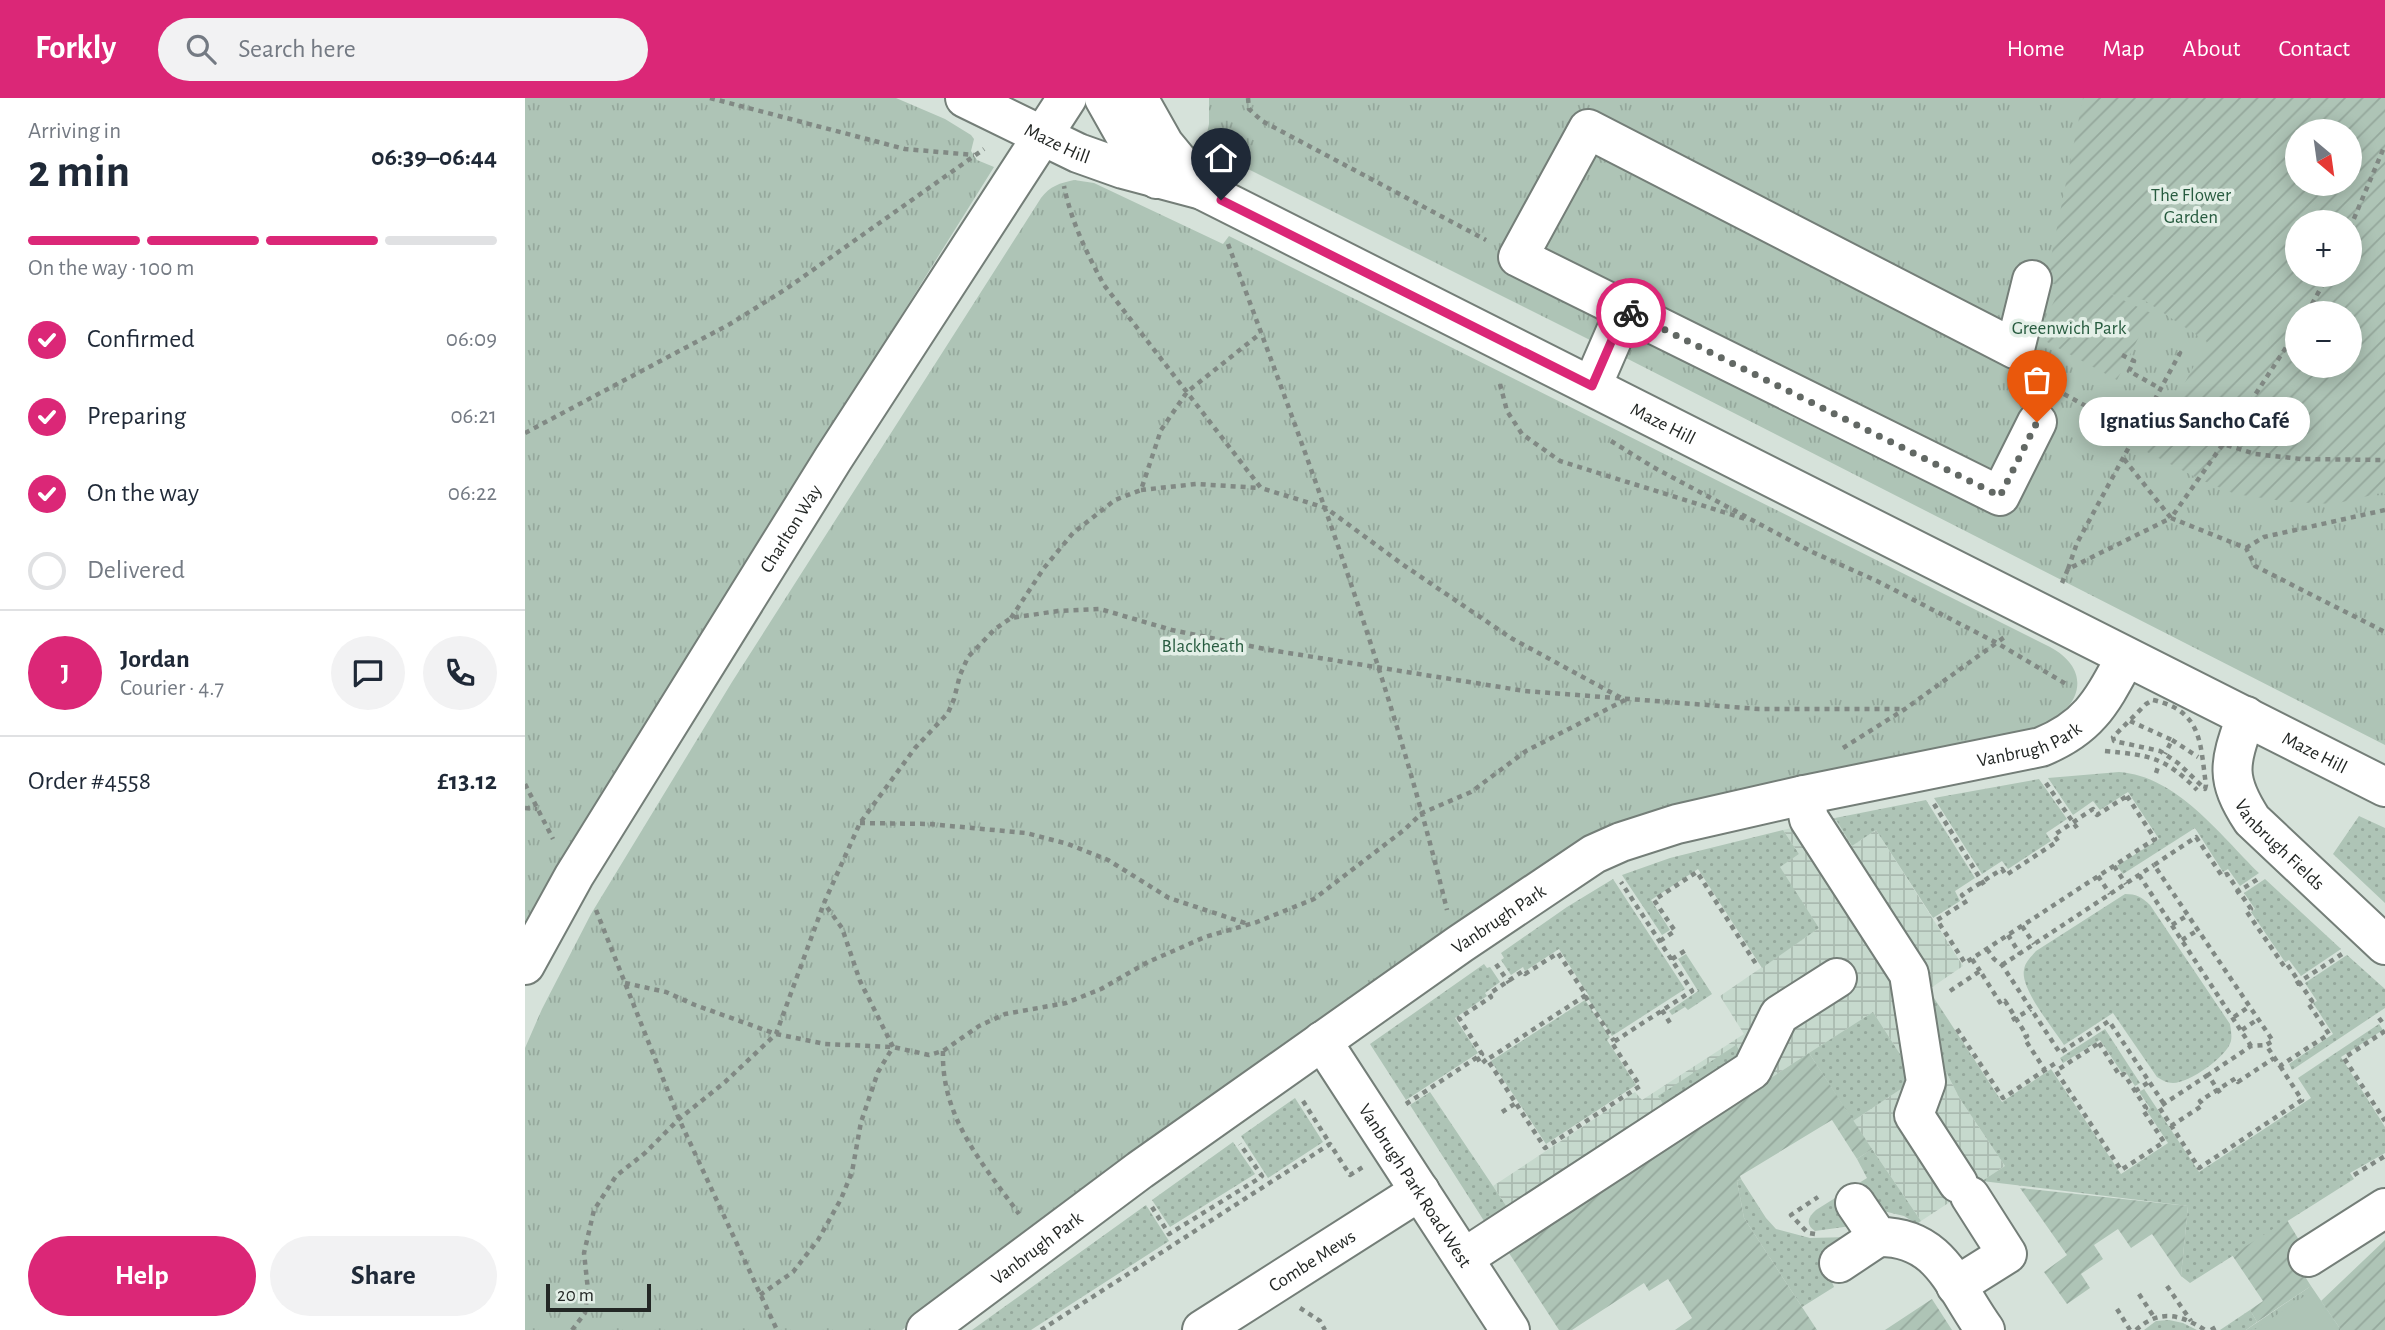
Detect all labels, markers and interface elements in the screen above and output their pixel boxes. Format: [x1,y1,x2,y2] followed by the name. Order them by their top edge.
[158,18,648,81] search box
[182,30,220,68] icon: search
[35,32,116,65] text: Forkly
[238,36,356,62] text: Search here
[2007,37,2065,61] text: Home
[2103,37,2145,61] text: Map
[2183,37,2240,61] text: About
[2278,37,2350,61] text: Contact
[2285,119,2363,196] north arrow
[2285,119,2362,378] map controls
[28,120,121,143] text: Arriving in
[1021,121,1092,168] street label: Maze Hill
[1191,128,1251,200] pin
[1202,139,1240,177] icon: home
[371,144,497,170] text: 06:39–06:44
[28,149,130,195] text: 2 min
[2151,186,2231,227] park label: The Flower Garden
[2285,210,2362,287] button: +
[28,257,195,280] text: On the way · 100 m
[1596,278,1666,348] courier
[1612,294,1650,332] icon: bike
[2285,301,2362,378] button: −
[2012,319,2127,338] park label: Greenwich Park
[28,321,66,359] icon: check
[87,326,195,352] text: Confirmed
[446,328,497,351] text: 06:09
[2007,350,2067,422] pin
[2018,361,2056,399] icon: bag
[28,398,66,436] icon: check
[2079,398,2310,446] callout: Ignatius Sancho Café
[1627,400,1698,448] street label: Maze Hill
[87,403,186,429] text: Preparing
[450,405,497,428] text: 06:21
[2099,410,2290,433] text: Ignatius Sancho Café
[28,475,66,513] icon: check
[87,480,199,506] text: On the way
[448,482,497,505] text: 06:22
[757,482,826,576] street label: Charlton Way
[87,557,185,583] text: Delivered
[331,636,405,710] button: chat
[423,636,497,710] button: phone
[1162,637,1245,656] park label: Blackheath
[120,646,190,672] text: Jordan
[61,660,69,686] text: J
[120,677,224,700] text: Courier · 4.7
[1976,719,2086,771] street label: Vanbrugh Park
[2279,729,2350,777] street label: Maze Hill
[28,768,151,794] text: Order #4558
[437,768,497,794] text: £13.12
[2231,797,2328,894] street label: Vanbrugh Fields
[1449,881,1550,958] street label: Vanbrugh Park
[1355,1101,1475,1271] street label: Vanbrugh Park Road West
[988,1208,1087,1289] street label: Vanbrugh Park
[1266,1227,1359,1296] street label: Combe Mews
[28,1236,256,1316] button: Help
[270,1236,497,1316] button: Share
[546,1281,651,1313] scale bar
[557,1286,594,1305] text: 20 m

